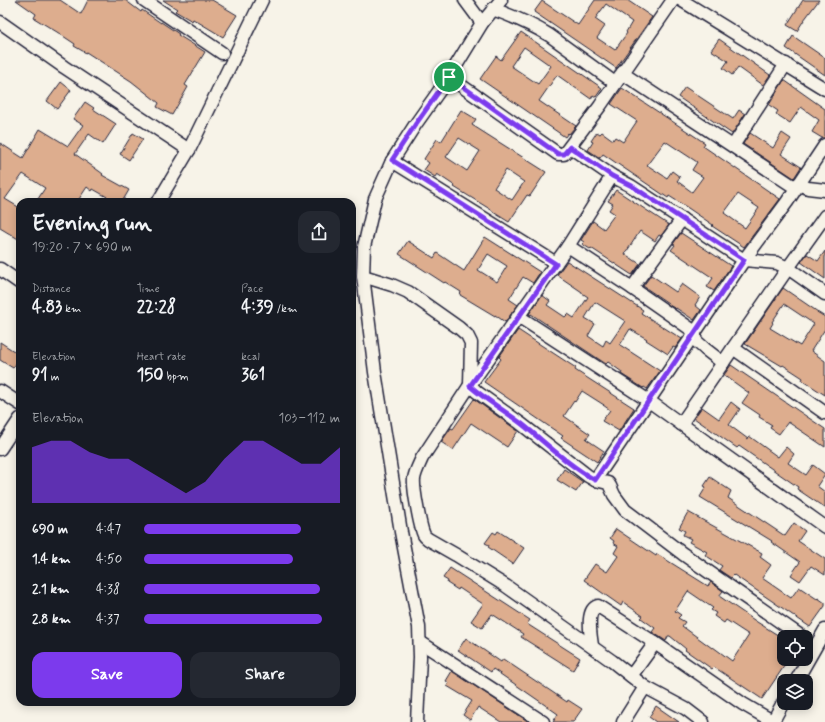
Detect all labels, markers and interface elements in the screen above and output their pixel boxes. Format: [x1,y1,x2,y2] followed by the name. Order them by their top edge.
[432,60,466,94] pin
[438,66,460,88] icon: arrive
[32,210,152,238] text: Evening run
[298,211,340,253] button: share
[32,239,132,256] text: 19:20 · 7 × 690 m
[32,282,71,296] text: Distance
[137,282,160,296] text: Time
[241,282,263,296] text: Pace
[32,296,62,318] text: 4.83
[137,296,176,318] text: 22:28
[241,296,274,318] text: 4:39
[62,302,81,316] text: km
[274,302,297,316] text: /km
[32,350,75,364] text: Elevation
[137,350,186,364] text: Heart rate
[241,350,260,364] text: kcal
[32,364,48,386] text: 91
[137,364,164,386] text: 150
[241,364,265,386] text: 361
[48,370,59,384] text: m
[164,370,189,384] text: bpm
[32,410,83,427] text: Elevation
[278,410,340,427] text: 103–112 m
[32,521,68,538] text: 690 m
[96,521,121,538] text: 4:47
[32,551,71,568] text: 1.4 km
[96,551,122,568] text: 4:50
[32,581,69,598] text: 2.1 km
[96,581,120,598] text: 4:38
[32,611,71,628] text: 2.8 km
[96,611,119,628] text: 4:37
[777,630,813,710] map controls
[777,630,813,666] button: locate
[32,652,182,698] button: Save
[190,652,340,698] button: Share
[777,674,813,710] button: layers

